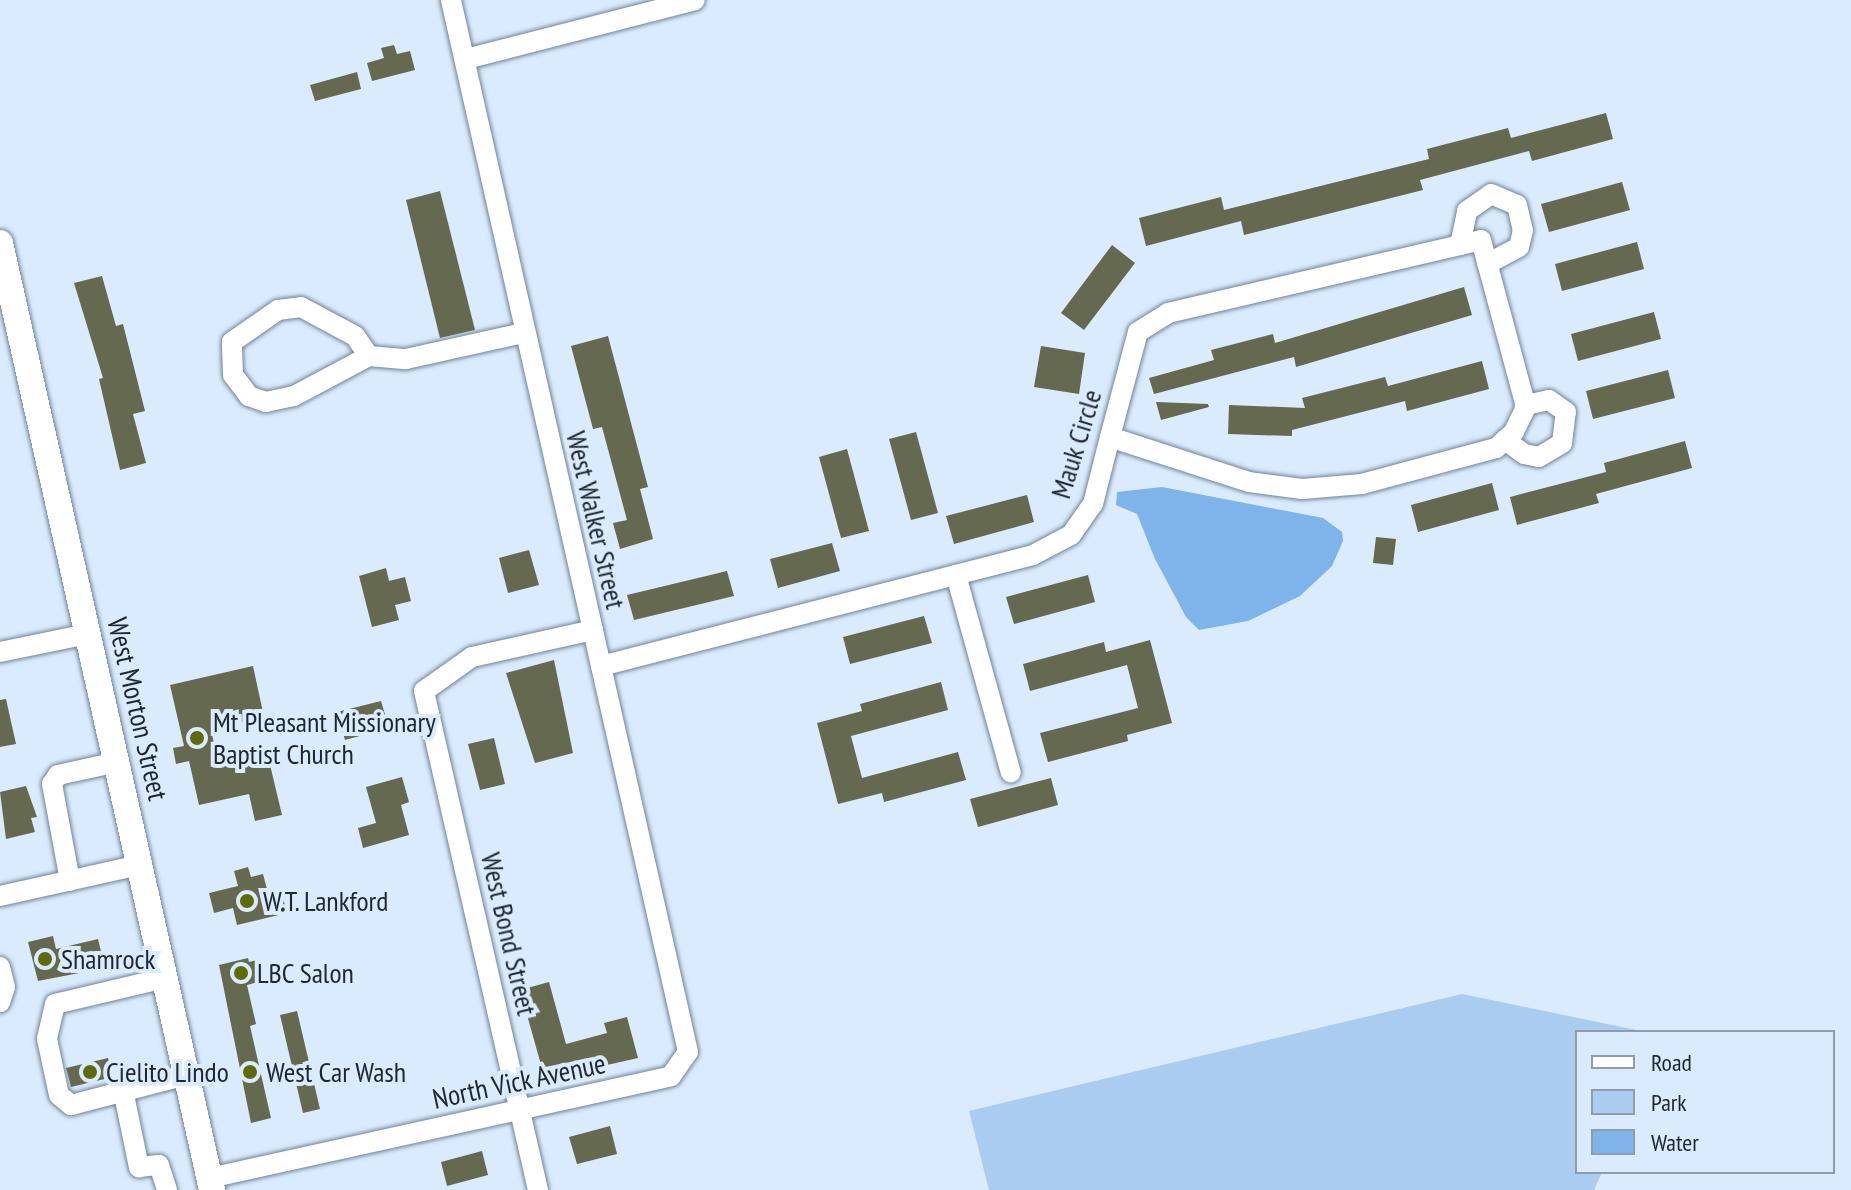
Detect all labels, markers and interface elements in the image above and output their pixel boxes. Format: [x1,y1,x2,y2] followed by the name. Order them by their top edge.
[1043,385,1109,503] street label: Mauk Circle
[559,428,633,612] street label: West Walker Street
[101,614,175,804] street label: West Morton Street
[213,705,436,771] place label: Mt Pleasant Missionary Baptist Church
[188,729,206,747] marker: Mt Pleasant Missionary Baptist Church
[474,849,544,1019] street label: West Bond Street
[263,884,390,918] place label: W.T. Lankford
[238,892,256,910] marker: W.T. Lankford
[61,942,155,976] place label: Shamrock
[36,950,54,968] marker: Shamrock
[257,956,355,990] place label: LBC Salon
[232,964,250,982] marker: LBC Salon
[1575,1030,1835,1174] legend
[428,1046,610,1116] street label: North Vick Avenue
[1651,1047,1692,1078] text: Road
[106,1055,229,1089] place label: Cielito Lindo
[266,1055,407,1089] place label: West Car Wash
[81,1063,99,1081] marker: Cielito Lindo
[241,1063,259,1081] marker: West Car Wash
[1651,1087,1687,1118] text: Park
[1651,1127,1699,1158] text: Water

